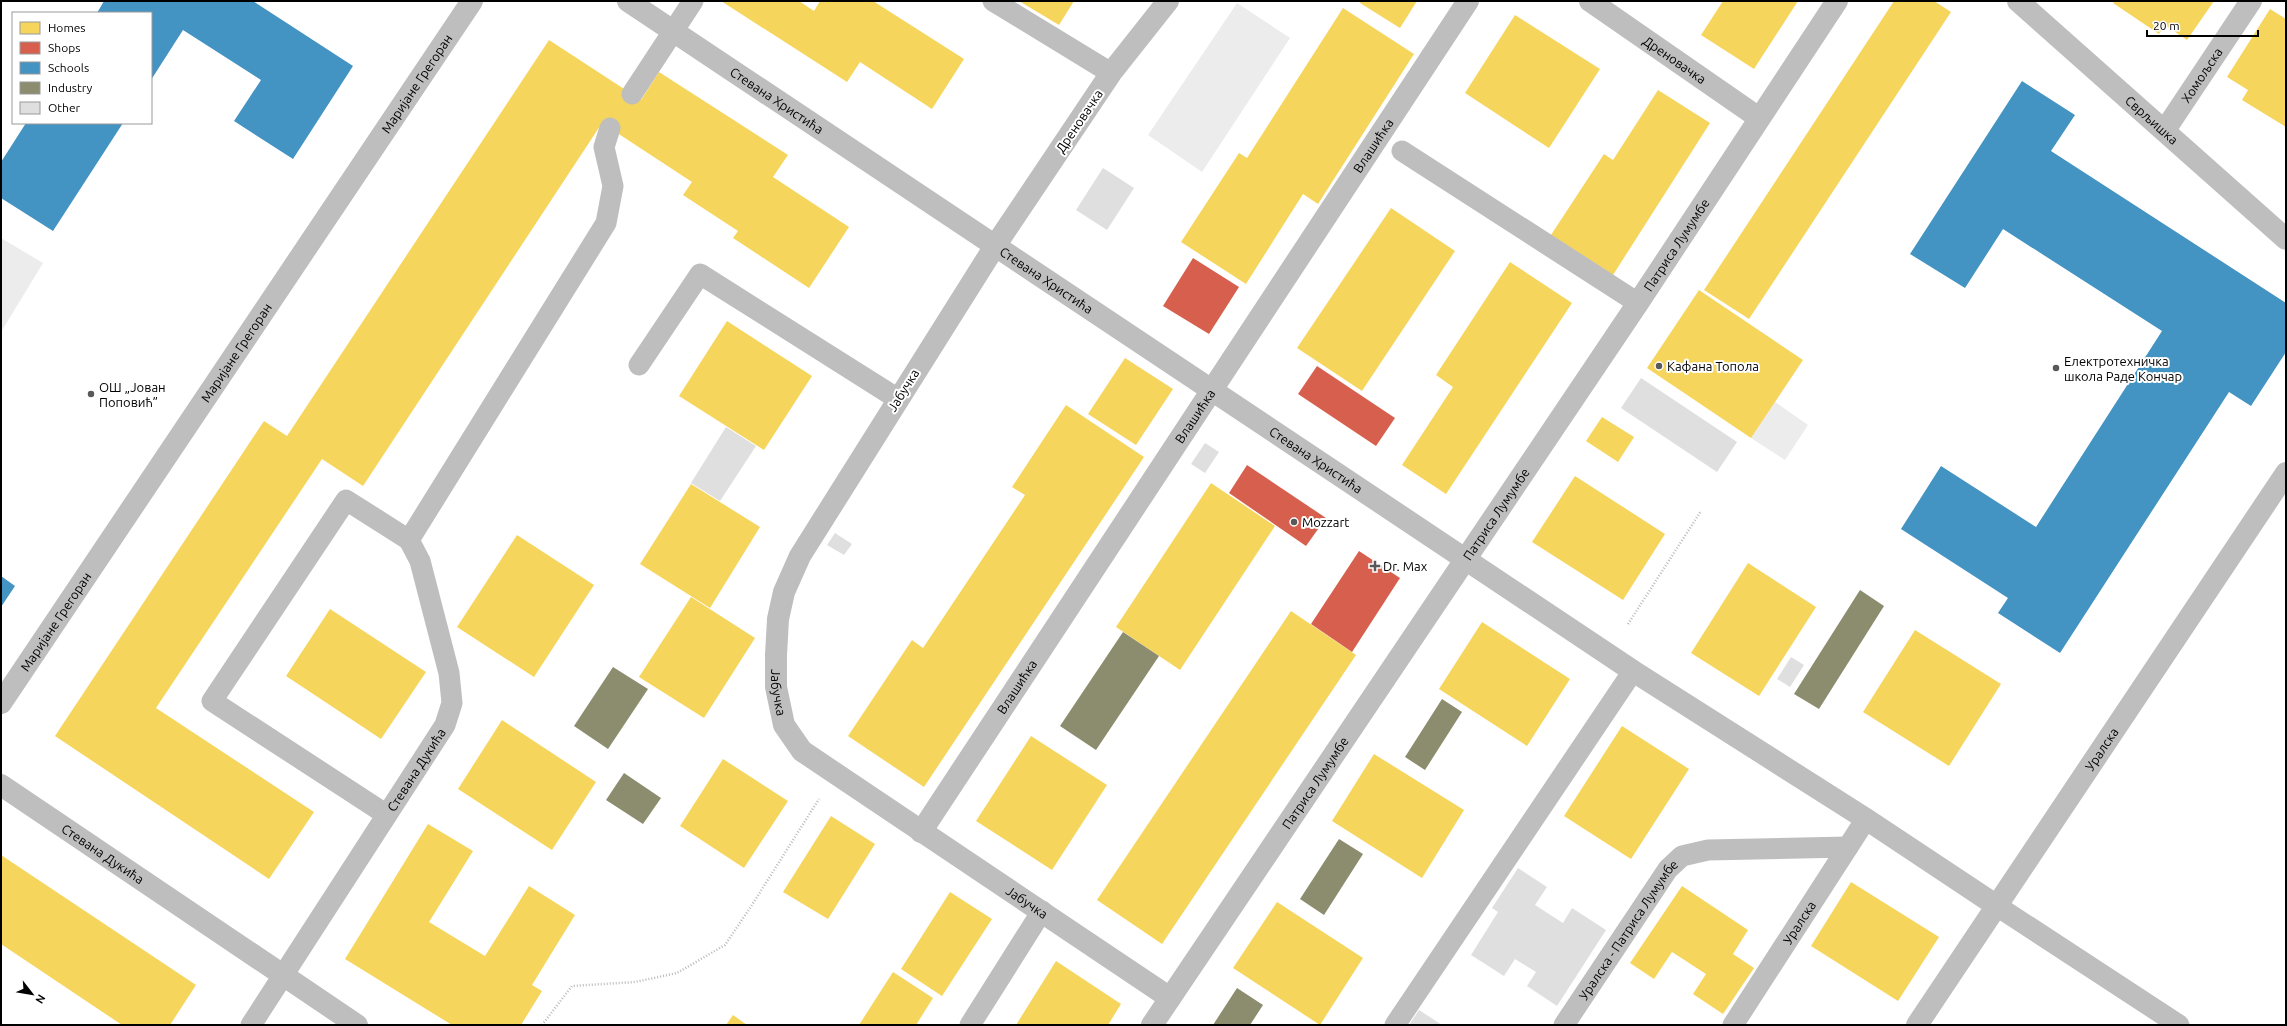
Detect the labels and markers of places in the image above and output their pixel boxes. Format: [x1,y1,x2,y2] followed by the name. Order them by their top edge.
[2064,354,2182,383] place label: Електротехничка школа Раде Кончар
[1667,359,1759,373] place label: Кафана Топола
[1654,361,1664,371] marker: Кафана Топола
[2051,363,2061,373] marker: Електротехничка школа Раде Кончар
[99,380,166,409] place label: ОШ „Јован Поповић”
[86,389,96,399] marker: ОШ „Јован Поповић”
[1302,515,1349,529] place label: Mozzart
[1289,517,1299,527] marker: Mozzart
[1383,559,1428,573] place label: Dr. Max
[1370,561,1380,571] marker: Dr. Max

